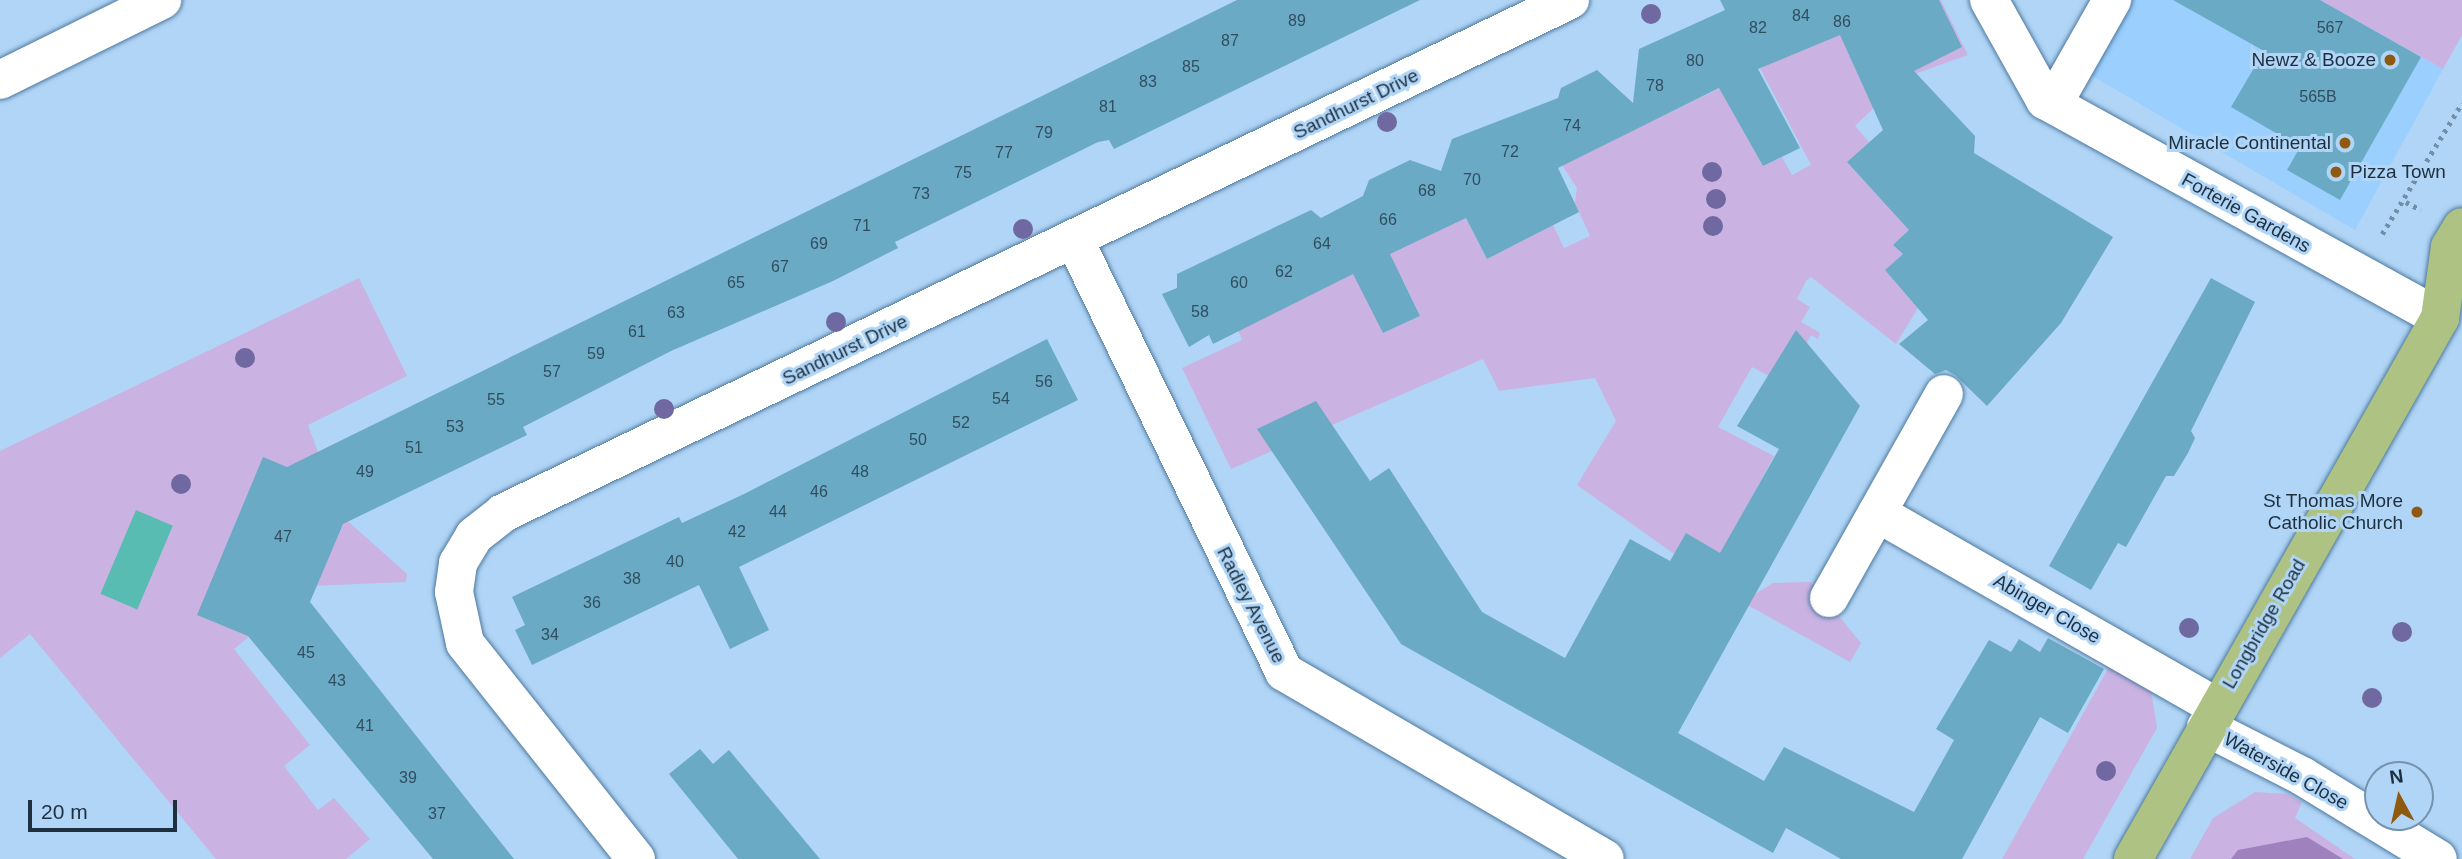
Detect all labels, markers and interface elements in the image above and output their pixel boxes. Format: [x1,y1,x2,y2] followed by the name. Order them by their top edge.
[1792,6,1810,26] house number: 84
[1288,11,1306,31] house number: 89
[1833,12,1851,32] house number: 86
[1749,18,1767,38] house number: 82
[2317,18,2343,38] house number: 567
[1221,31,1239,51] house number: 87
[2251,49,2376,71] place label: Newz & Booze
[1686,51,1704,71] house number: 80
[2382,52,2398,68] marker: Newz & Booze
[1182,57,1200,77] house number: 85
[1290,64,1422,144] street label: Sandhurst Drive
[1139,72,1157,92] house number: 83
[1646,76,1664,96] house number: 78
[2299,87,2337,107] house number: 565B
[1099,97,1117,117] house number: 81
[1563,116,1581,136] house number: 74
[1035,123,1053,143] house number: 79
[2168,132,2331,154] place label: Miracle Continental
[2337,135,2353,151] marker: Miracle Continental
[1501,142,1519,162] house number: 72
[995,143,1013,163] house number: 77
[2350,161,2446,183] place label: Pizza Town
[954,163,972,183] house number: 75
[2328,164,2344,180] marker: Pizza Town
[2178,168,2314,258] street label: Forterie Gardens
[1463,170,1481,190] house number: 70
[1418,181,1436,201] house number: 68
[912,184,930,204] house number: 73
[1379,210,1397,230] house number: 66
[853,216,871,236] house number: 71
[810,234,828,254] house number: 69
[1313,234,1331,254] house number: 64
[771,257,789,277] house number: 67
[1275,262,1293,282] house number: 62
[727,273,745,293] house number: 65
[1230,273,1248,293] house number: 60
[1191,302,1209,322] house number: 58
[667,303,685,323] house number: 63
[779,310,911,390] street label: Sandhurst Drive
[628,322,646,342] house number: 61
[587,344,605,364] house number: 59
[543,362,561,382] house number: 57
[1035,372,1053,392] house number: 56
[992,389,1010,409] house number: 54
[487,390,505,410] house number: 55
[952,413,970,433] house number: 52
[446,417,464,437] house number: 53
[909,430,927,450] house number: 50
[405,438,423,458] house number: 51
[356,462,374,482] house number: 49
[851,462,869,482] house number: 48
[810,482,828,502] house number: 46
[2263,490,2403,534] place label: St Thomas More Catholic Church
[769,502,787,522] house number: 44
[2409,504,2425,520] marker: St Thomas More Catholic Church
[728,522,746,542] house number: 42
[274,527,292,547] house number: 47
[1212,543,1290,667] street label: Radley Avenue
[666,552,684,572] house number: 40
[2218,555,2310,693] street label: Longbridge Road
[623,569,641,589] house number: 38
[1990,569,2104,649] street label: Abinger Close
[583,593,601,613] house number: 36
[541,625,559,645] house number: 34
[297,643,315,663] house number: 45
[328,671,346,691] house number: 43
[356,716,374,736] house number: 41
[2220,727,2352,815] street label: Waterside Close
[2364,761,2434,831] north arrow
[2388,765,2405,788] text: N
[399,768,417,788] house number: 39
[32,786,180,830] scale bar
[41,800,88,823] text: 20 m
[428,804,446,824] house number: 37

